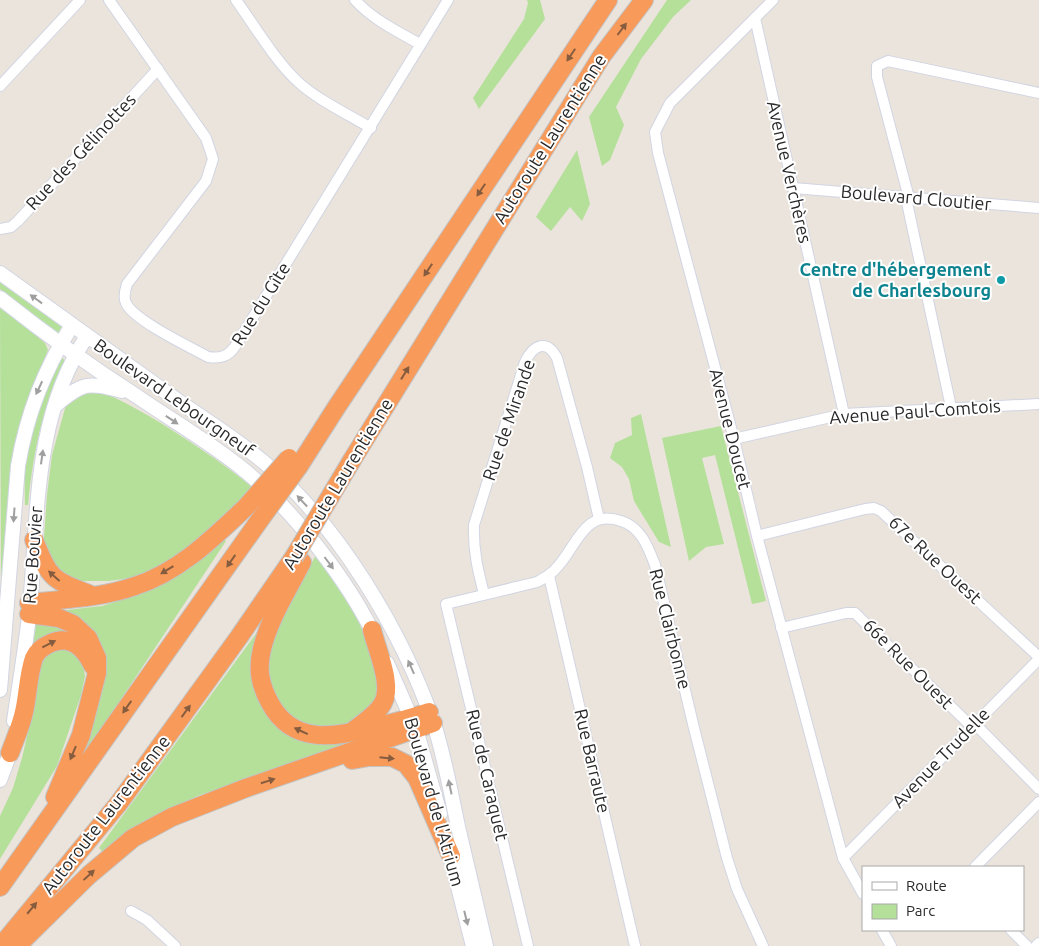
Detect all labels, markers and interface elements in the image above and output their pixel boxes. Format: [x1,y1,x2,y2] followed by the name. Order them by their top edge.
[617,23,628,36] one-way arrow
[566,48,576,62] one-way arrow
[489,50,610,227] street label: Autoroute Laurentienne
[21,89,139,214] street label: Rue des Gélinottes
[764,99,816,245] street label: Avenue Verchères
[840,180,992,214] street label: Boulevard Cloutier
[476,183,486,197] one-way arrow
[227,258,293,349] street label: Rue du Gîte
[799,259,991,300] place label: Centre d'hébergement de Charlesbourg
[423,263,433,276] one-way arrow
[995,274,1007,286] marker: Centre d'hébergement de Charlesbourg
[29,294,43,304] one-way arrow
[90,334,259,460] street label: Boulevard Lebourgneuf
[478,356,538,483] street label: Rue de Mirande
[706,366,756,491] street label: Avenue Doucet
[401,367,410,380] one-way arrow
[35,381,43,395] one-way arrow
[278,394,396,573] street label: Autoroute Laurentienne
[829,395,1001,427] street label: Avenue Paul-Comtois
[165,415,179,425] one-way arrow
[38,448,46,464] one-way arrow
[296,495,308,507] one-way arrow
[19,505,45,604] street label: Rue Bouvier
[10,507,18,523] one-way arrow
[885,511,986,607] street label: 67e Rue Ouest
[226,554,236,567] one-way arrow
[324,556,334,570] one-way arrow
[161,566,174,575] one-way arrow
[646,566,696,691] street label: Rue Clairbonne
[48,571,61,582] one-way arrow
[860,614,958,712] street label: 66e Rue Ouest
[42,640,57,649] one-way arrow
[406,660,414,674] one-way arrow
[122,700,132,714] one-way arrow
[888,703,993,811] street label: Avenue Trudelle
[180,705,191,718] one-way arrow
[463,707,513,842] street label: Rue de Caraquet
[571,707,615,815] street label: Rue Barraute
[401,715,469,888] street label: Boulevard de l'Atrium
[293,727,308,735] one-way arrow
[37,731,173,898] street label: Autoroute Laurentienne
[69,746,77,760] one-way arrow
[380,754,396,762] one-way arrow
[261,777,276,785] one-way arrow
[446,779,454,794] one-way arrow
[862,866,1024,931] legend
[83,869,95,881] one-way arrow
[906,877,947,894] text: Route
[26,902,37,915] one-way arrow
[906,902,935,919] text: Parc
[462,910,470,925] one-way arrow

